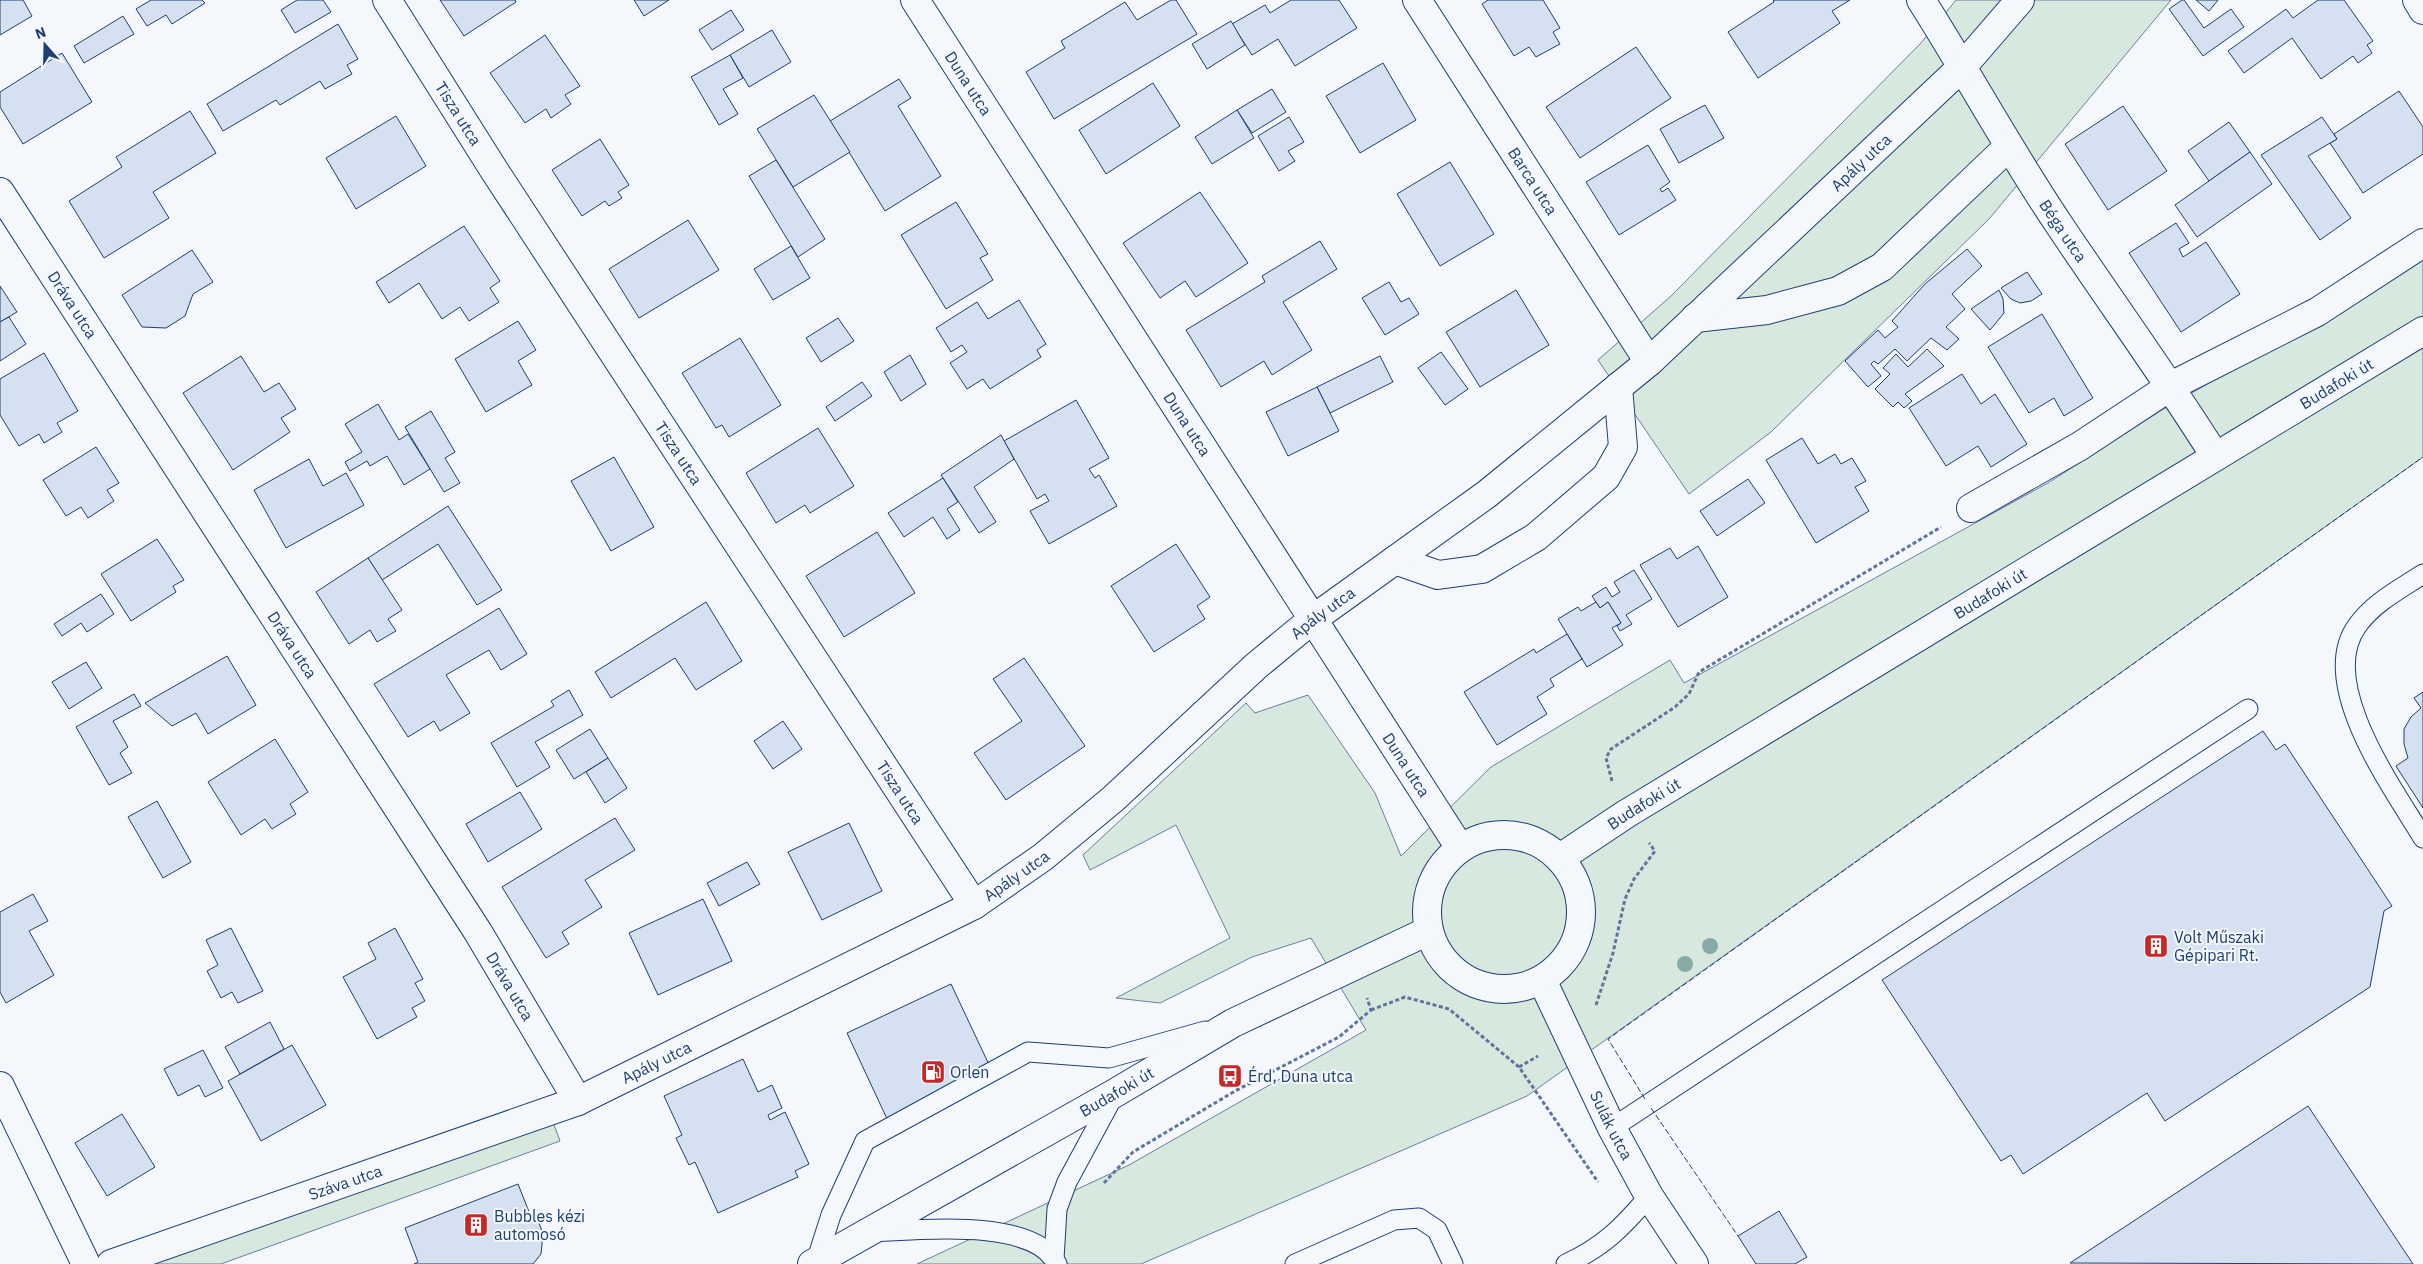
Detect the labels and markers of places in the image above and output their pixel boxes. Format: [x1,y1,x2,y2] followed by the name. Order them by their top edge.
[2174,927,2264,965] place label: Volt Műszaki Gépipari Rt.
[2143,933,2169,959] building icon: Volt Műszaki Gépipari Rt.
[920,1059,946,1085] fuel station icon: Orlen
[950,1062,989,1082] place label: Orlen
[1217,1063,1243,1089] bus stop icon: Érd, Duna utca
[1248,1065,1353,1086] place label: Érd, Duna utca
[494,1206,585,1244] place label: Bubbles kézi automosó
[463,1212,489,1238] building icon: Bubbles kézi automosó

